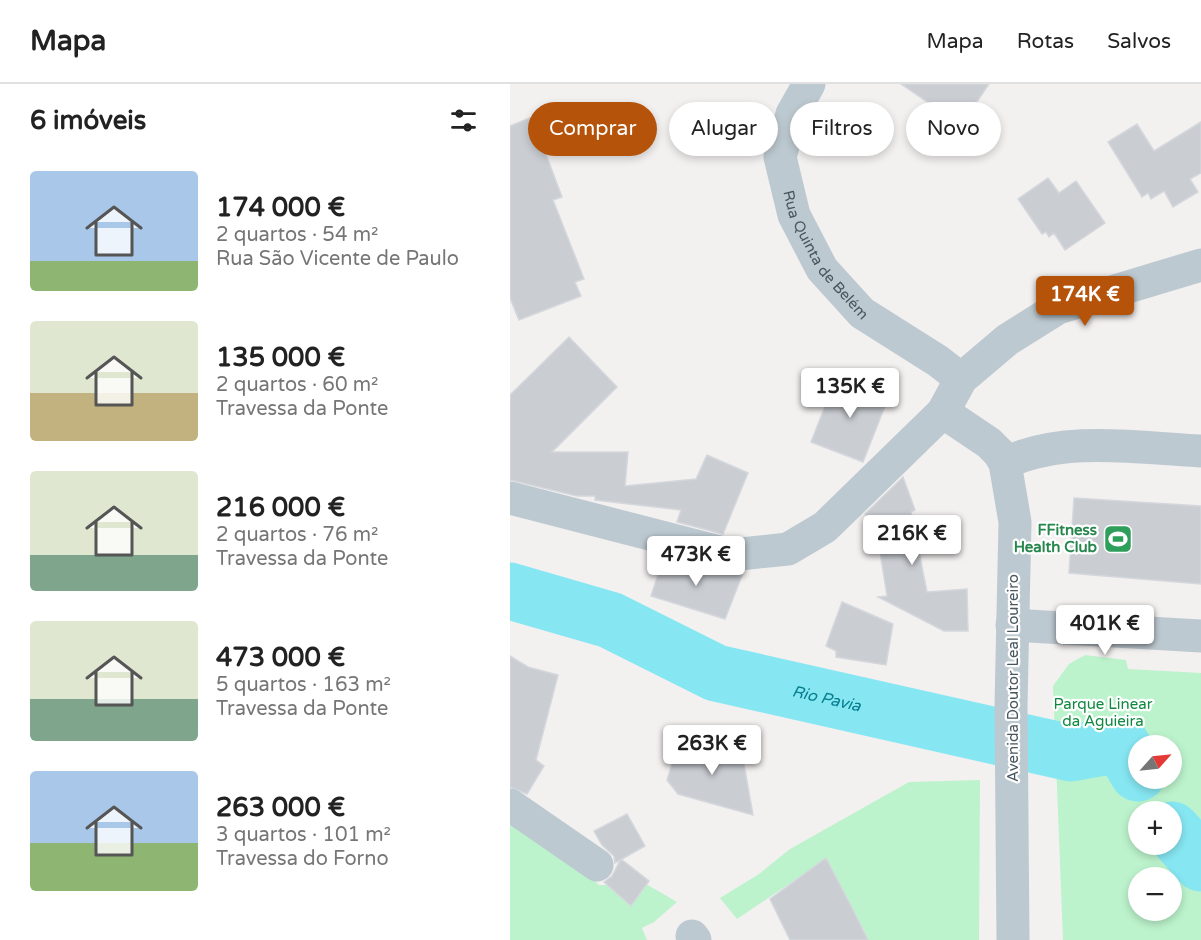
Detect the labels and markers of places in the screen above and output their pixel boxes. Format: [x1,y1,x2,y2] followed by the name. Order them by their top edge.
[1036,276,1134,327] pin: 174K €
[801,368,899,419] pin: 135K €
[863,515,961,566] pin: 216K €
[1014,521,1098,556] place label: FFitness Health Club
[1102,523,1134,555] sports icon: FFitness Health Club
[647,536,745,587] pin: 473K €
[1056,605,1154,656] pin: 401K €
[663,725,761,776] pin: 263K €

